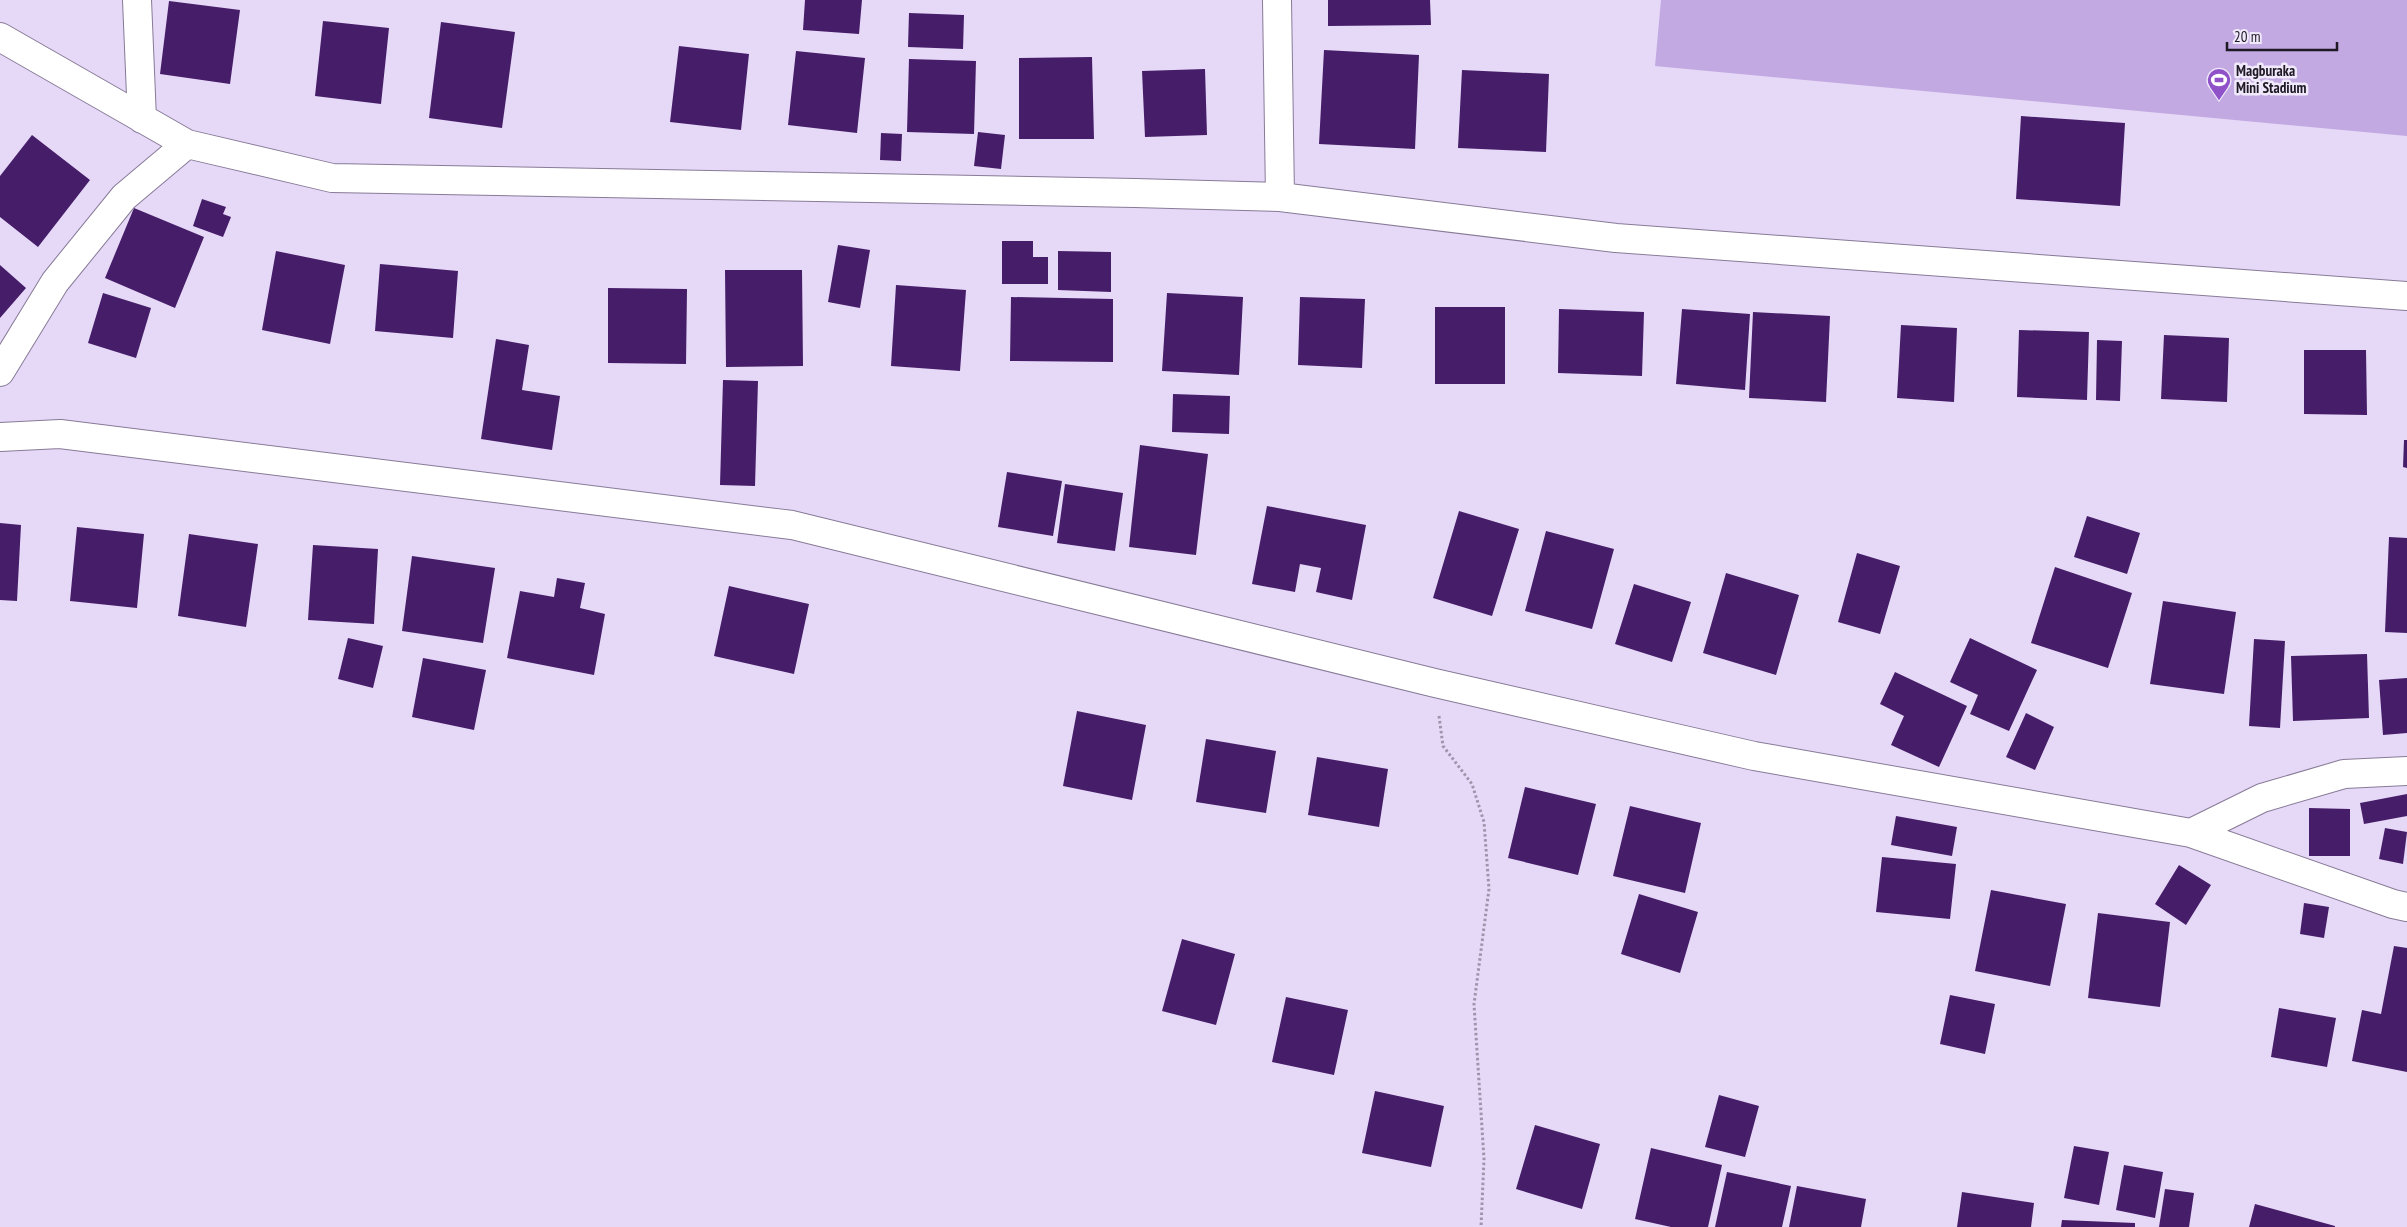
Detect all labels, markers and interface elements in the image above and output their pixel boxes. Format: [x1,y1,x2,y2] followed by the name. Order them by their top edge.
[2227,20,2337,52] scale bar
[2234,27,2260,46] text: 20 m
[2236,61,2306,97] place label: Magburaka Mini Stadium
[2206,67,2232,101] sports icon: Magburaka Mini Stadium

